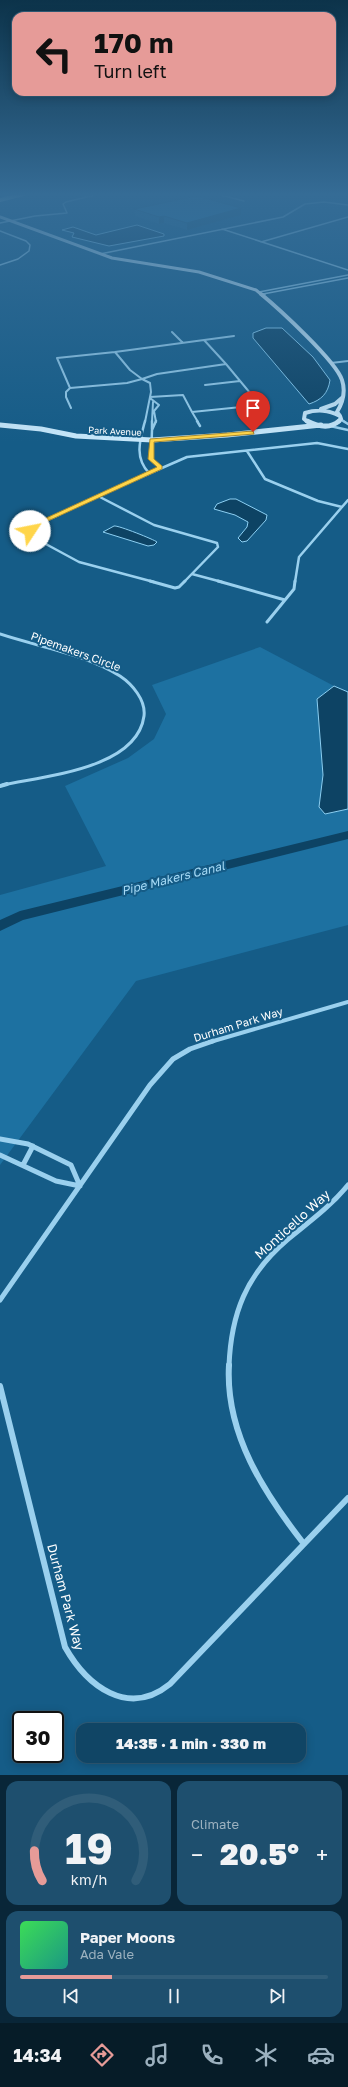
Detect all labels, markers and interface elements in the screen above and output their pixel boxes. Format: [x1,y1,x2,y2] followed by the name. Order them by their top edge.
[94,26,173,59] text: 170 m
[28,28,80,80] icon: left
[94,60,167,82] text: Turn left
[236,391,270,432] pin
[242,397,264,419] icon: arrive
[88,424,142,438] street label: Park Avenue
[9,510,51,552] position arrow
[29,629,123,673] street label: Pipemakers Circle
[120,858,227,898] water label: Pipe Makers Canal
[192,1004,284,1044] street label: Durham Park Way
[251,1186,333,1262] street label: Monticello Way
[44,1542,88,1653] street label: Durham Park Way
[12,1711,64,1763] speed limit sign: 30
[116,1734,266,1752] text: 14:35 · 1 min · 330 m
[191,1816,239,1832] text: Climate
[65,1823,112,1873] text: 19
[220,1836,299,1872] text: 20.5°
[191,1841,203,1868] text: −
[316,1841,328,1868] text: +
[70,1871,107,1888] text: km/h
[80,1928,175,1946] text: Paper Moons
[80,1946,134,1962] text: Ada Vale
[60,1985,82,2007] icon: previous
[163,1985,185,2007] icon: pause
[266,1985,288,2007] icon: next
[88,2041,116,2069] icon: directions
[143,2041,171,2069] icon: music
[198,2041,226,2069] icon: phone
[252,2041,280,2069] icon: climate
[307,2041,335,2069] icon: car
[13,2044,62,2066] text: 14:34

